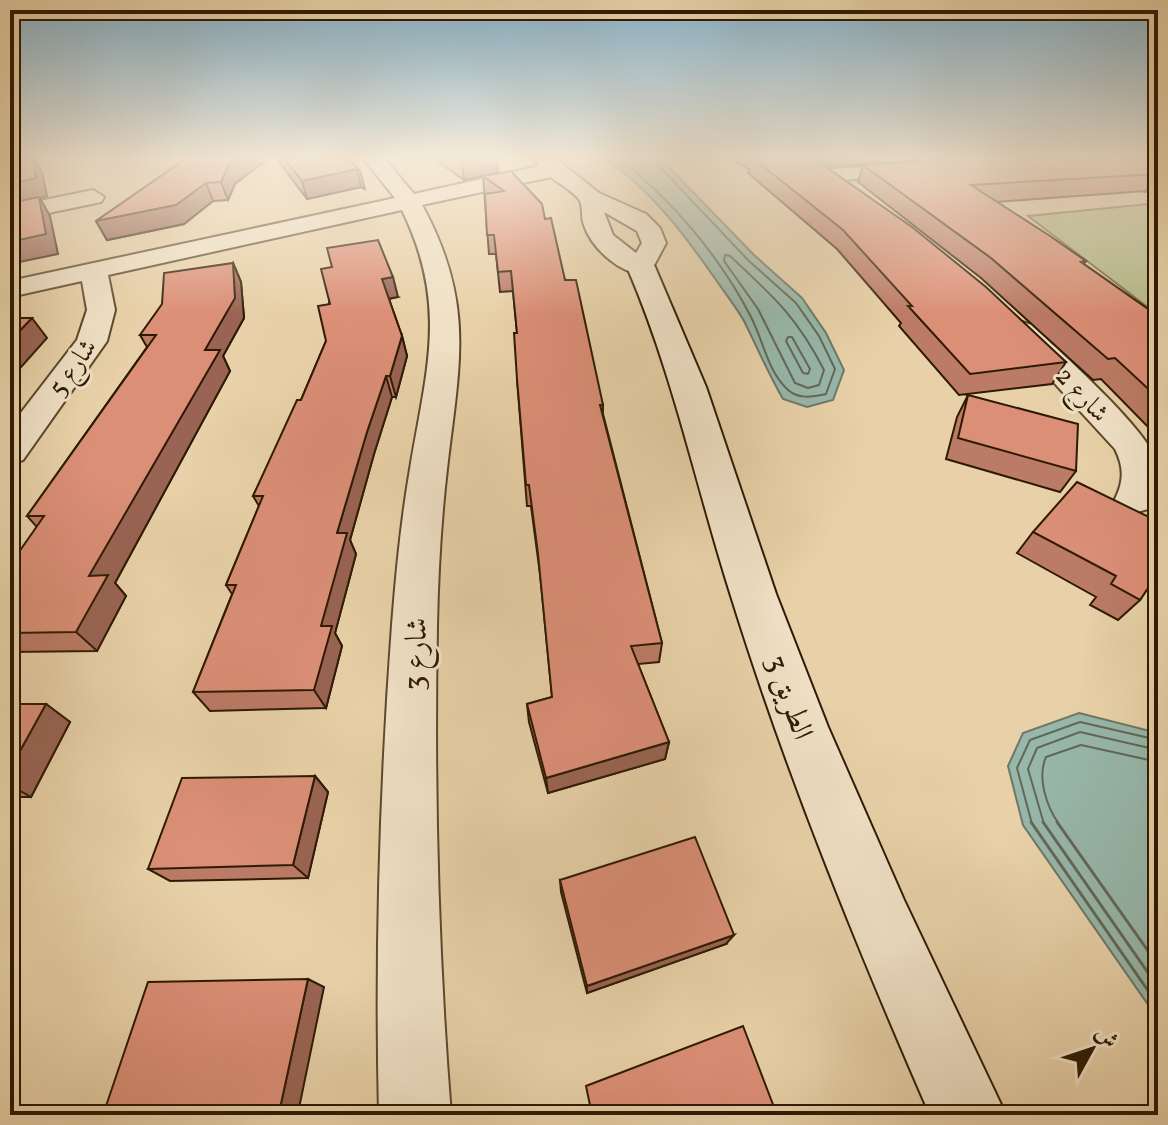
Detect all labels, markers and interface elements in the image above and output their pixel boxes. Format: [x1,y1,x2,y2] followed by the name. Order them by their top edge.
[41,332,108,405] street label: شارع 5
[1045,360,1117,433] street label: شارع 2
[395,617,441,692] street label: شارع 3
[753,649,823,746] street label: 3 الطريق
[1052,1009,1132,1089] north arrow
[1087,1019,1124,1056] text: ش

